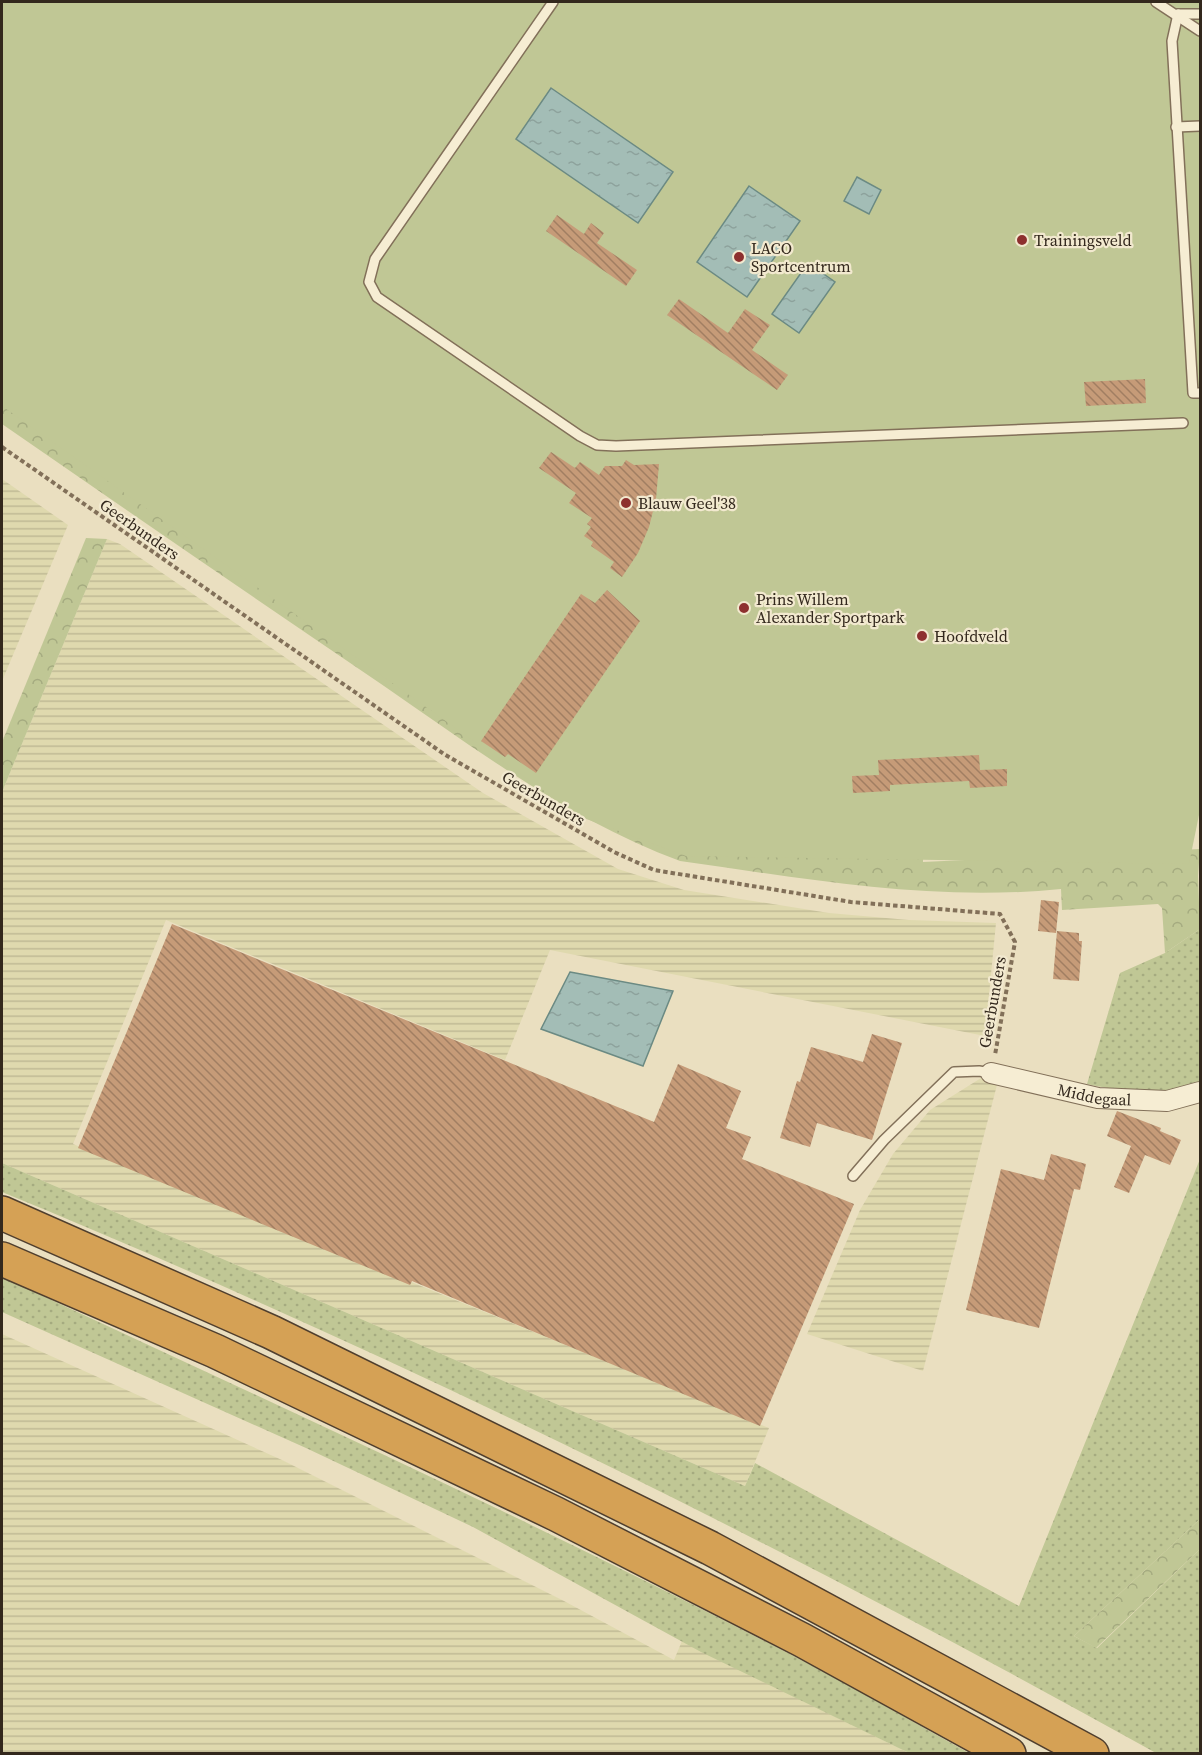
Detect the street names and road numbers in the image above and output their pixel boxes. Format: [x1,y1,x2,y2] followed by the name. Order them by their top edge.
[96,493,184,565] street label: Geerbunders
[498,765,590,831] street label: Geerbunders
[973,954,1011,1050] street label: Geerbunders
[1055,1078,1132,1110] street label: Middegaal

